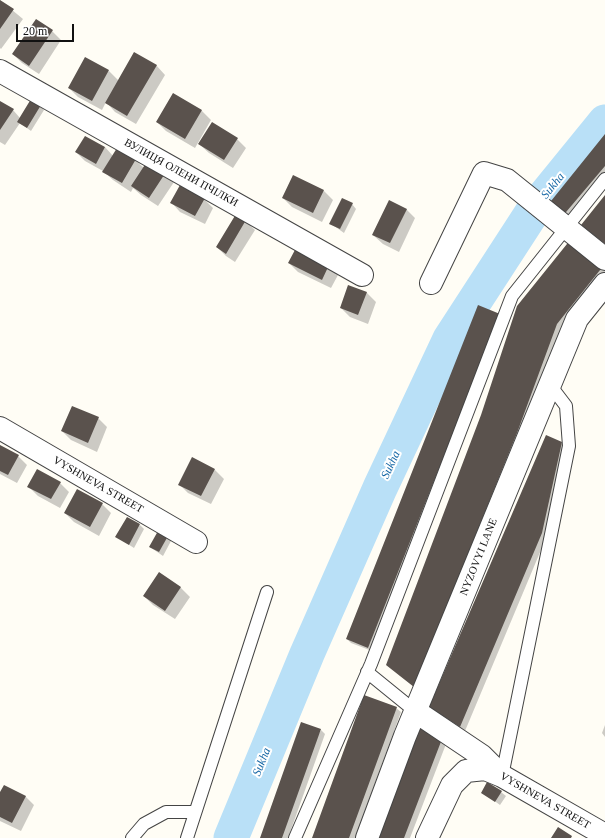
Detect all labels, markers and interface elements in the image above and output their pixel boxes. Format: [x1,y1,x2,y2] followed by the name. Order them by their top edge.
[18,16,76,42] scale bar
[23,24,47,38] text: 20 m
[122,136,240,210] street label: ВУЛИЦЯ ОЛЕНИ ПЧІЛКИ
[538,170,568,202] water label: Sukha
[378,449,404,481] water label: Sukha
[50,454,146,516] street label: VYSHNEVA STREET
[457,516,501,598] street label: NYZOVYI LANE
[250,746,274,778] water label: Sukha
[497,770,593,832] street label: VYSHNEVA STREET

